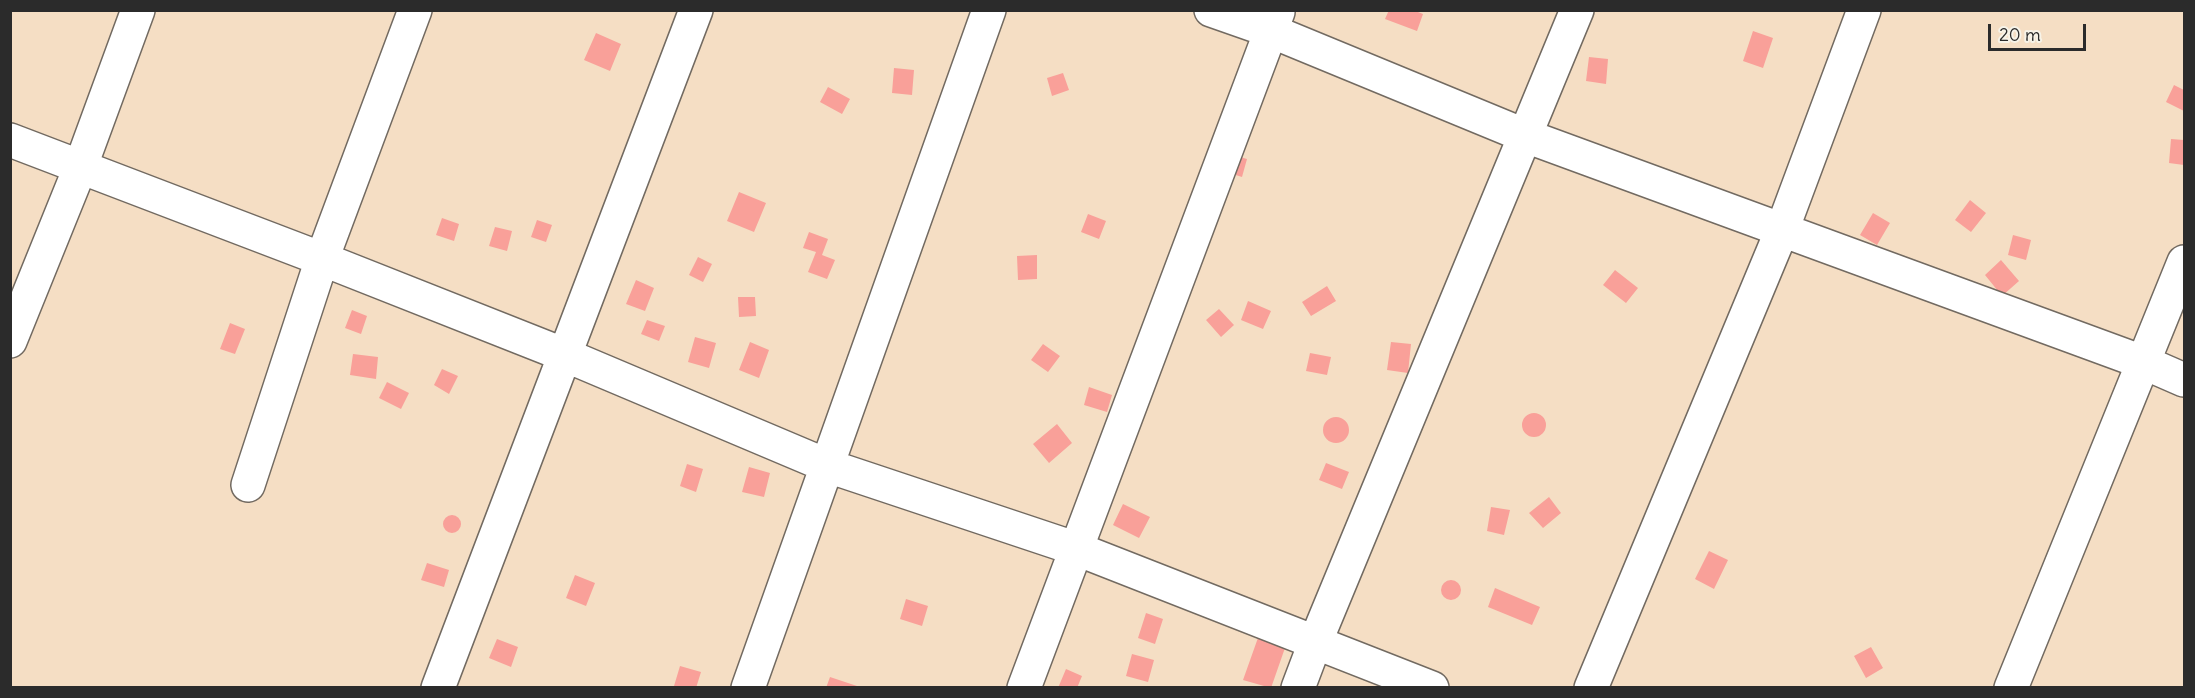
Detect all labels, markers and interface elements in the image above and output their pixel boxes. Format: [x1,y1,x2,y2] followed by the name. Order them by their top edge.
[1991,12,2088,50] scale bar
[1999,23,2041,46] text: 20 m

